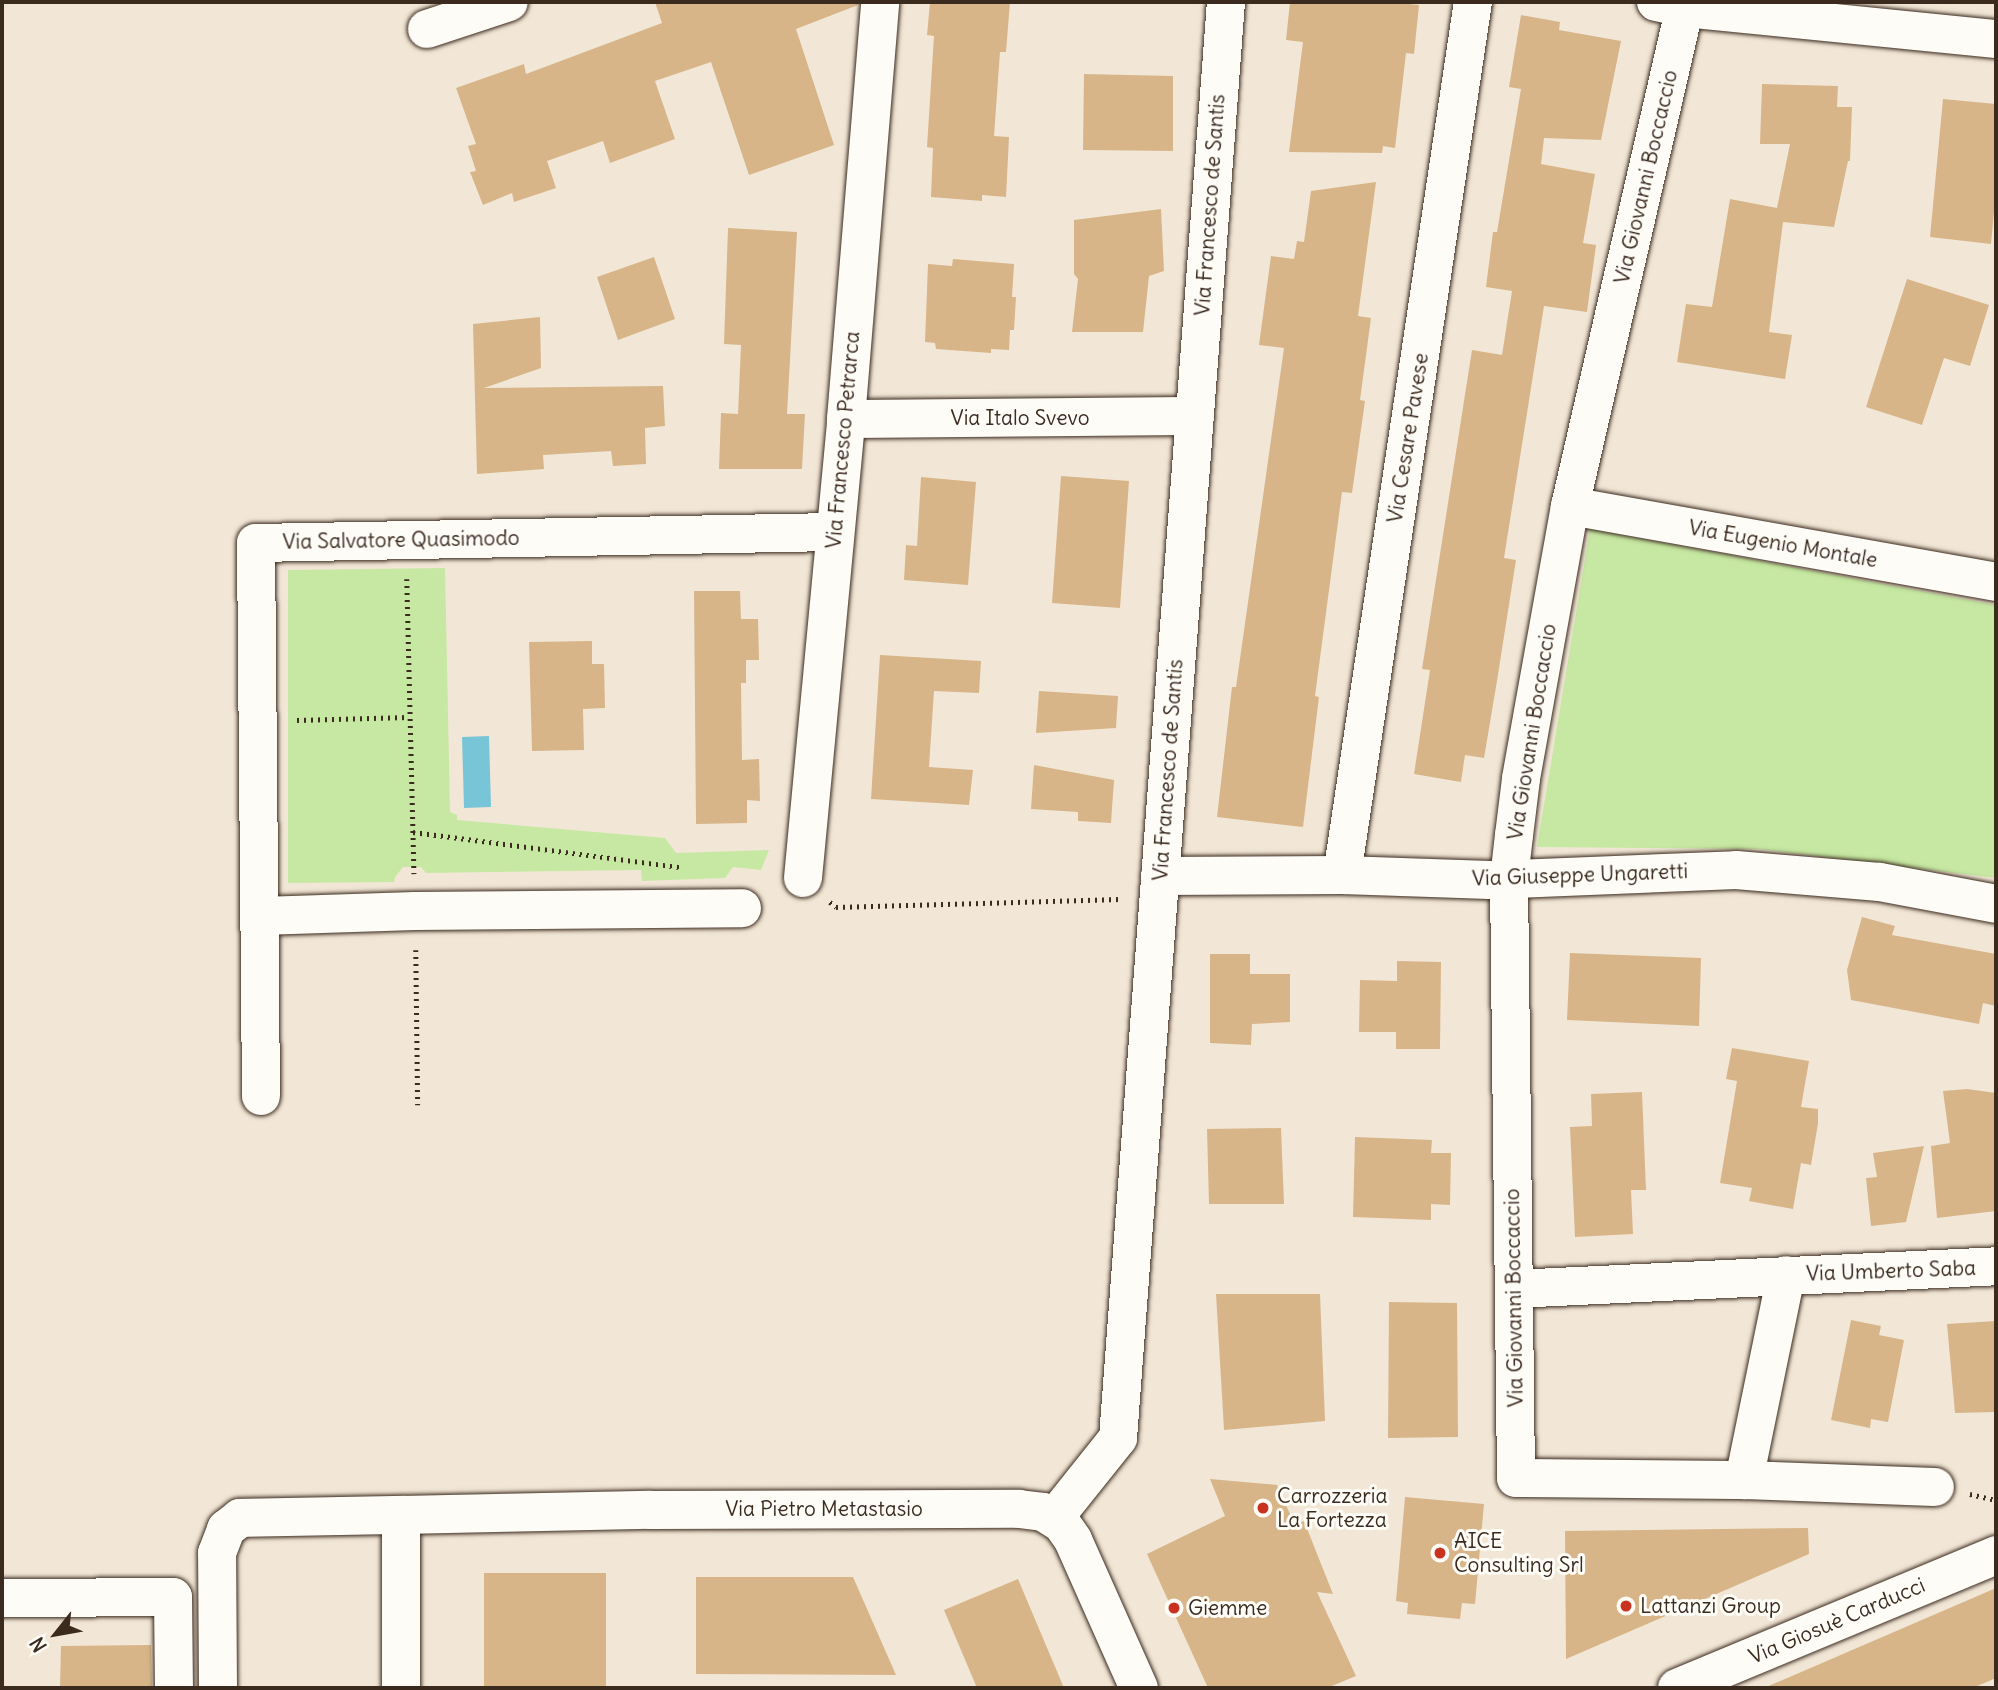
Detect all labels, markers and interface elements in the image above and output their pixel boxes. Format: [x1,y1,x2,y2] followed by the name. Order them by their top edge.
[1609,68,1683,286] street label: Via Giovanni Boccaccio
[1190,93,1230,317] street label: Via Francesco de Santis
[821,330,865,550] street label: Via Francesco Petrarca
[1382,351,1434,525] street label: Via Cesare Pavese
[951,405,1089,431] street label: Via Italo Svevo
[1687,515,1879,573] street label: Via Eugenio Montale
[282,525,520,555] street label: Via Salvatore Quasimodo
[1502,622,1562,842] street label: Via Giovanni Boccaccio
[1148,658,1188,882] street label: Via Francesco de Santis
[1472,859,1688,891] street label: Via Giuseppe Ungaretti
[1499,1188,1529,1408] street label: Via Giovanni Boccaccio
[1806,1255,1976,1287] street label: Via Umberto Saba
[1277,1483,1388,1533] place label: Carrozzeria La Fortezza
[725,1496,923,1522] street label: Via Pietro Metastasio
[1255,1500,1271,1516] marker: Carrozzeria La Fortezza
[1454,1528,1584,1578] place label: AICE Consulting Srl
[1432,1545,1448,1561] marker: AICE Consulting Srl
[1745,1572,1929,1670] street label: Via Giosuè Carducci
[1640,1593,1781,1619] place label: Lattanzi Group
[1188,1595,1267,1621] place label: Giemme
[1618,1598,1634,1614] marker: Lattanzi Group
[21,1599,91,1669] north arrow
[1166,1600,1182,1616] marker: Giemme
[24,1633,52,1657] text: N

